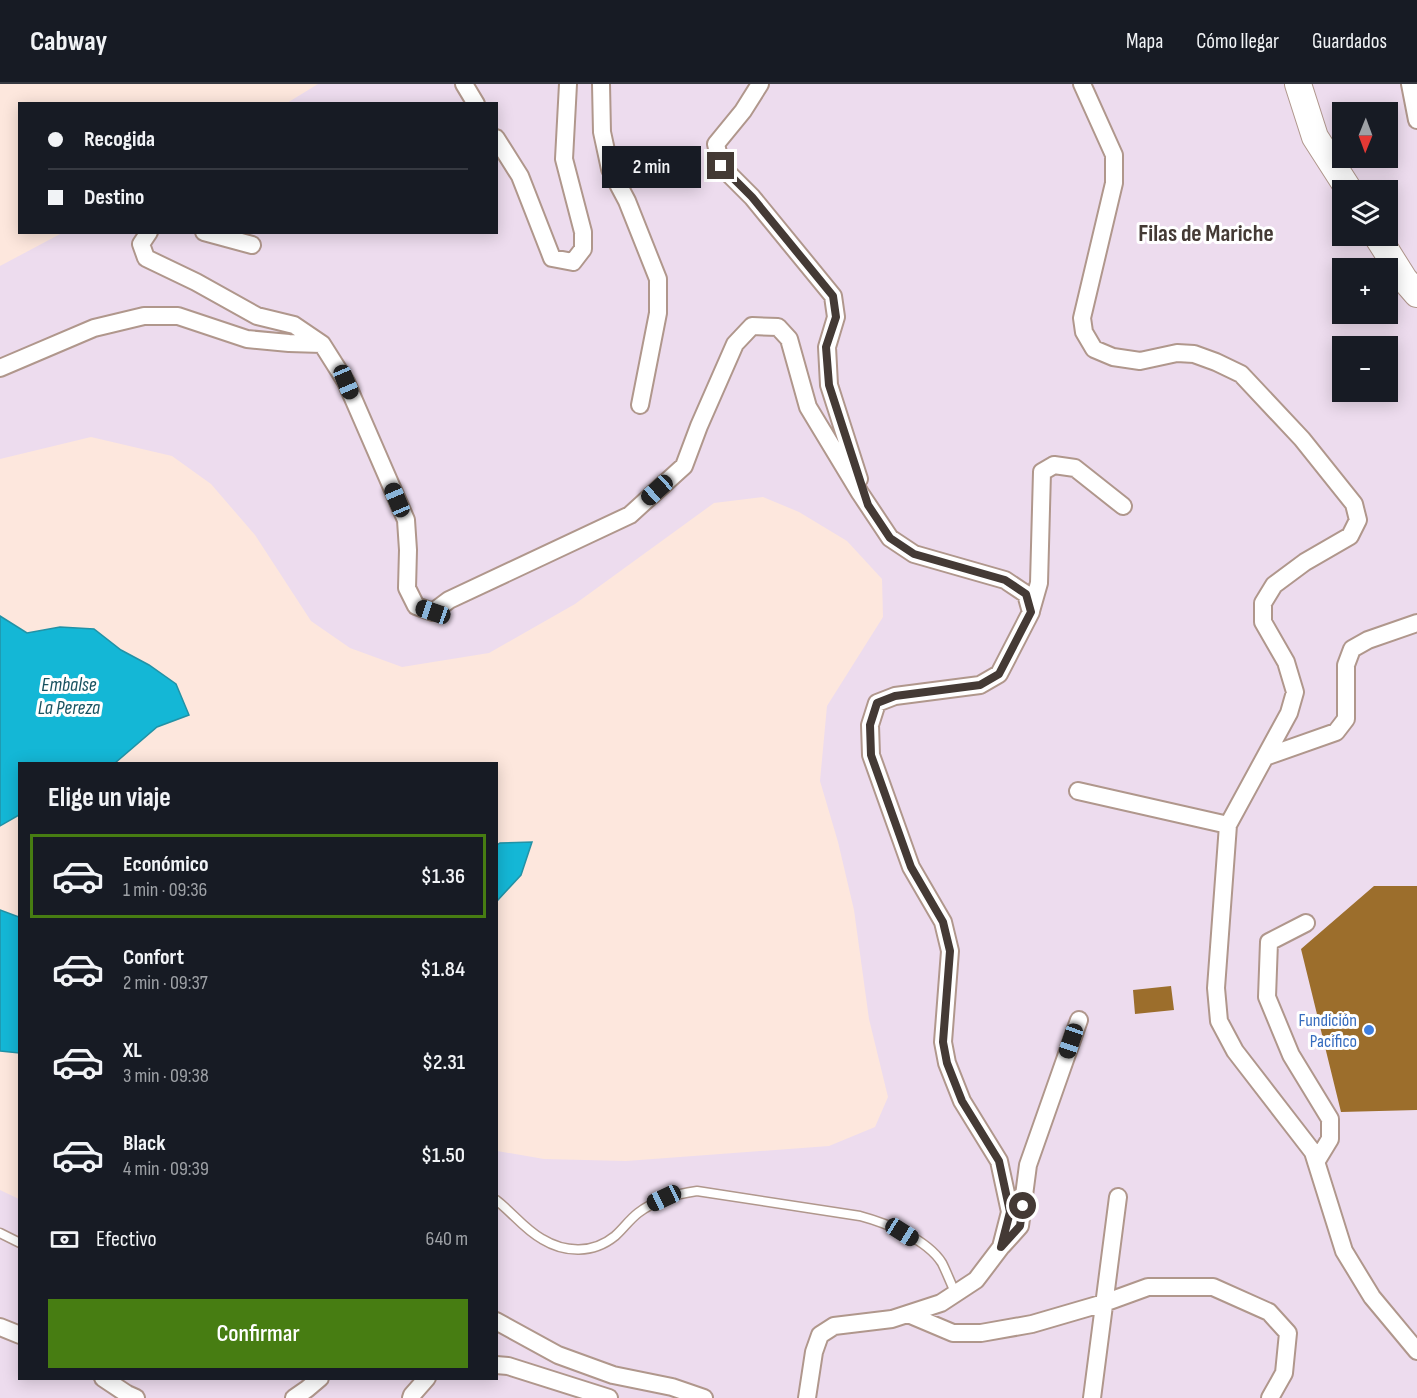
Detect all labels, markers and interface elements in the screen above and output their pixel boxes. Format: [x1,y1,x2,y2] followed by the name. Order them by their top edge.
[30,25,107,58] text: Cabway
[1126,29,1163,54] text: Mapa
[1196,29,1279,54] text: Cómo llegar
[1312,29,1387,54] text: Guardados
[1332,102,1398,168] north arrow
[1332,102,1398,402] map controls
[84,126,155,153] text: Recogida
[601,145,700,187] callout: 2 min
[707,152,734,179] route end
[633,155,670,179] text: 2 min
[1332,180,1398,246] button: layers
[84,184,144,211] text: Destino
[1138,219,1274,248] district label: Filas de Mariche
[1332,258,1398,324] button: +
[1332,336,1398,402] button: −
[331,362,361,402] car
[638,471,676,509] car
[382,480,412,520] car
[413,598,453,626] car
[38,673,100,720] water label: Embalse La Pereza
[48,782,171,814] text: Elige un viaje
[51,849,105,903] icon: car
[123,851,209,878] text: Económico
[421,863,465,890] text: $1.36
[123,878,207,902] text: 1 min · 09:36
[51,942,105,996] icon: car
[123,944,184,971] text: Confort
[420,956,465,983] text: $1.84
[123,971,208,995] text: 2 min · 09:37
[1298,1010,1357,1052] place label: Fundición Pacífico
[1057,1021,1085,1061] car
[1362,1023,1376,1037] marker: Fundición Pacífico
[51,1035,105,1089] icon: car
[123,1037,142,1064] text: XL
[422,1049,465,1076] text: $2.31
[123,1064,209,1088] text: 3 min · 09:38
[51,1128,105,1182] icon: car
[123,1130,165,1157] text: Black
[421,1142,465,1169] text: $1.50
[123,1157,209,1181] text: 4 min · 09:39
[644,1182,684,1214] car
[1009,1192,1036,1219] route start
[882,1215,922,1249] car
[48,1223,81,1256] icon: cash
[96,1226,157,1253] text: Efectivo
[426,1227,468,1251] text: 640 m
[48,1299,468,1368] button: Confirmar

